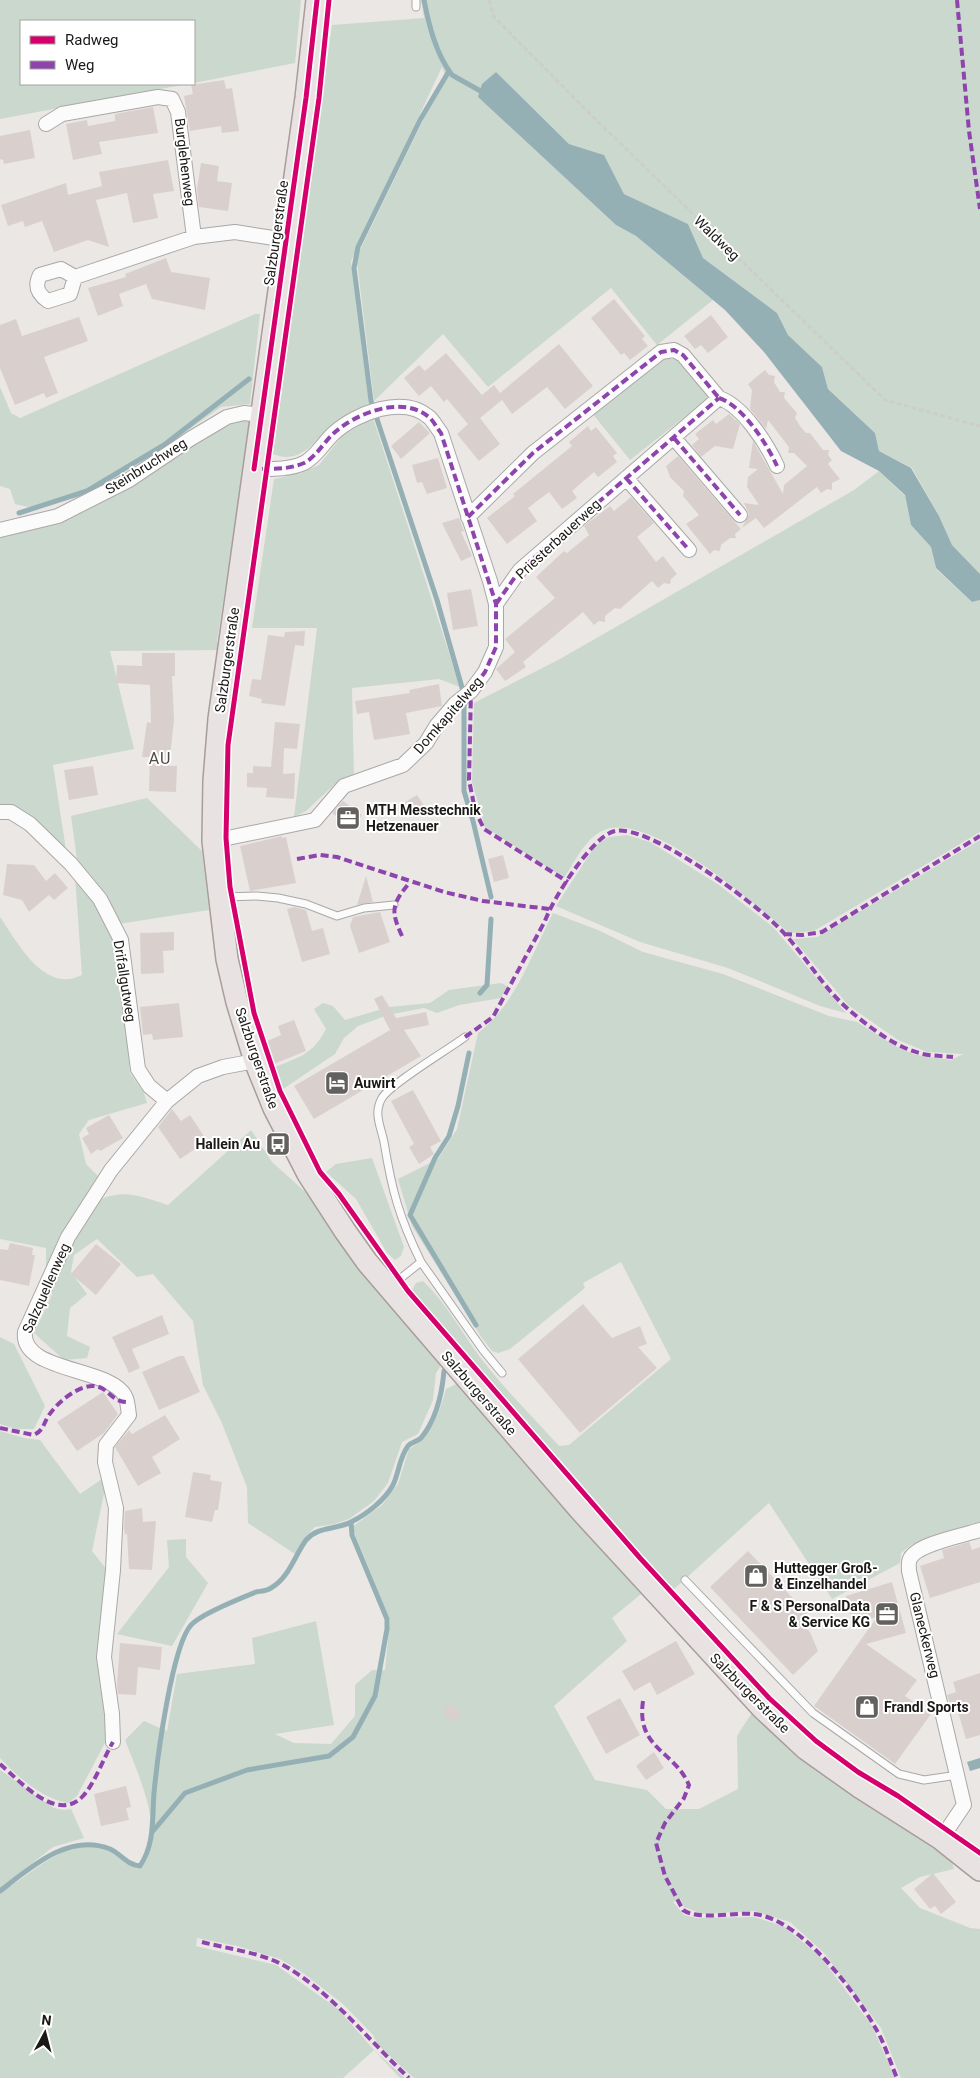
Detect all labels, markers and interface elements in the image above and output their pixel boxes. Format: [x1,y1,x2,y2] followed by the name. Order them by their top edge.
[20,20,195,85] legend
[65,31,119,49] text: Radweg
[65,56,94,74] text: Weg
[172,117,198,207] street label: Burglehenweg
[261,179,291,287] street label: Salzburgerstraße
[691,212,743,264] street label: Waldweg
[102,435,190,497] street label: Steinbruchweg
[512,496,604,582] street label: Priesterbauerweg
[212,606,242,714] street label: Salzburgerstraße
[410,673,486,757] street label: Domkapitelweg
[149,749,171,768] district label: AU
[366,802,481,834] place label: MTH Messtechnik Hetzenauer
[335,805,361,831] office icon: MTH Messtechnik Hetzenauer
[111,939,139,1023] street label: Drifallgutweg
[232,1005,282,1111] street label: Salzburgerstraße
[324,1070,350,1096] hotel icon: Auwirt
[354,1075,396,1091] place label: Auwirt
[265,1131,291,1157] bus stop icon: Hallein Au
[195,1136,260,1152] place label: Hallein Au
[19,1240,73,1336] street label: Salzquellenweg
[438,1348,520,1438] street label: Salzburgerstraße
[774,1560,878,1592] place label: Huttegger Groß- & Einzelhandel
[743,1563,769,1589] shop icon: Huttegger Groß- & Einzelhandel
[907,1590,943,1680] street label: Glaneckerweg
[749,1598,871,1630] place label: F & S PersonalData & Service KG
[874,1601,900,1627] office icon: F & S PersonalData & Service KG
[707,1650,793,1736] street label: Salzburgerstraße
[854,1694,880,1720] shop icon: Frandl Sports
[884,1699,969,1715] place label: Frandl Sports
[20,2008,70,2058] north arrow
[41,2012,52,2029] text: N

